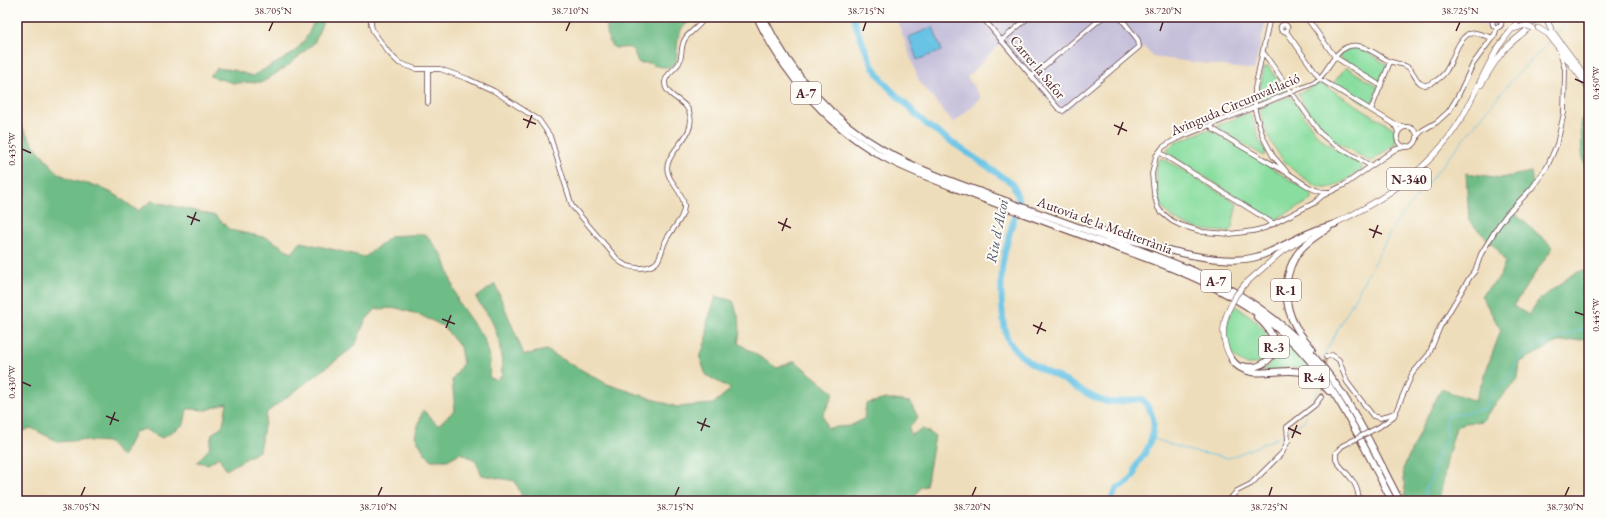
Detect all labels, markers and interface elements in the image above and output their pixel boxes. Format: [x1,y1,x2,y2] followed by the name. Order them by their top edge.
[254,4,292,17] text: 38.705°N
[551,4,589,17] text: 38.710°N
[847,4,885,17] text: 38.715°N
[1144,4,1182,17] text: 38.720°N
[1441,4,1479,17] text: 38.725°N
[1006,32,1070,103] street label: Carrer la Safor
[1589,65,1602,100] text: 0.450°W
[1167,69,1303,140] street label: Avinguda Circumval·lació
[791,82,821,104] road number: A-7
[5,131,18,166] text: 0.435°W
[1387,168,1431,190] road number: N-340
[1034,192,1175,258] street label: Autovia de la Mediterrània
[981,197,1012,265] water label: Riu d'Alcoi
[1201,270,1231,292] road number: A-7
[1271,279,1301,301] road number: R-1
[1589,297,1602,332] text: 0.445°W
[1259,336,1289,358] road number: R-3
[5,364,18,399] text: 0.430°W
[1299,366,1329,388] road number: R-4
[62,500,100,513] text: 38.705°N
[359,500,397,513] text: 38.710°N
[656,500,694,513] text: 38.715°N
[953,500,991,513] text: 38.720°N
[1250,500,1288,513] text: 38.725°N
[1546,500,1584,513] text: 38.730°N

